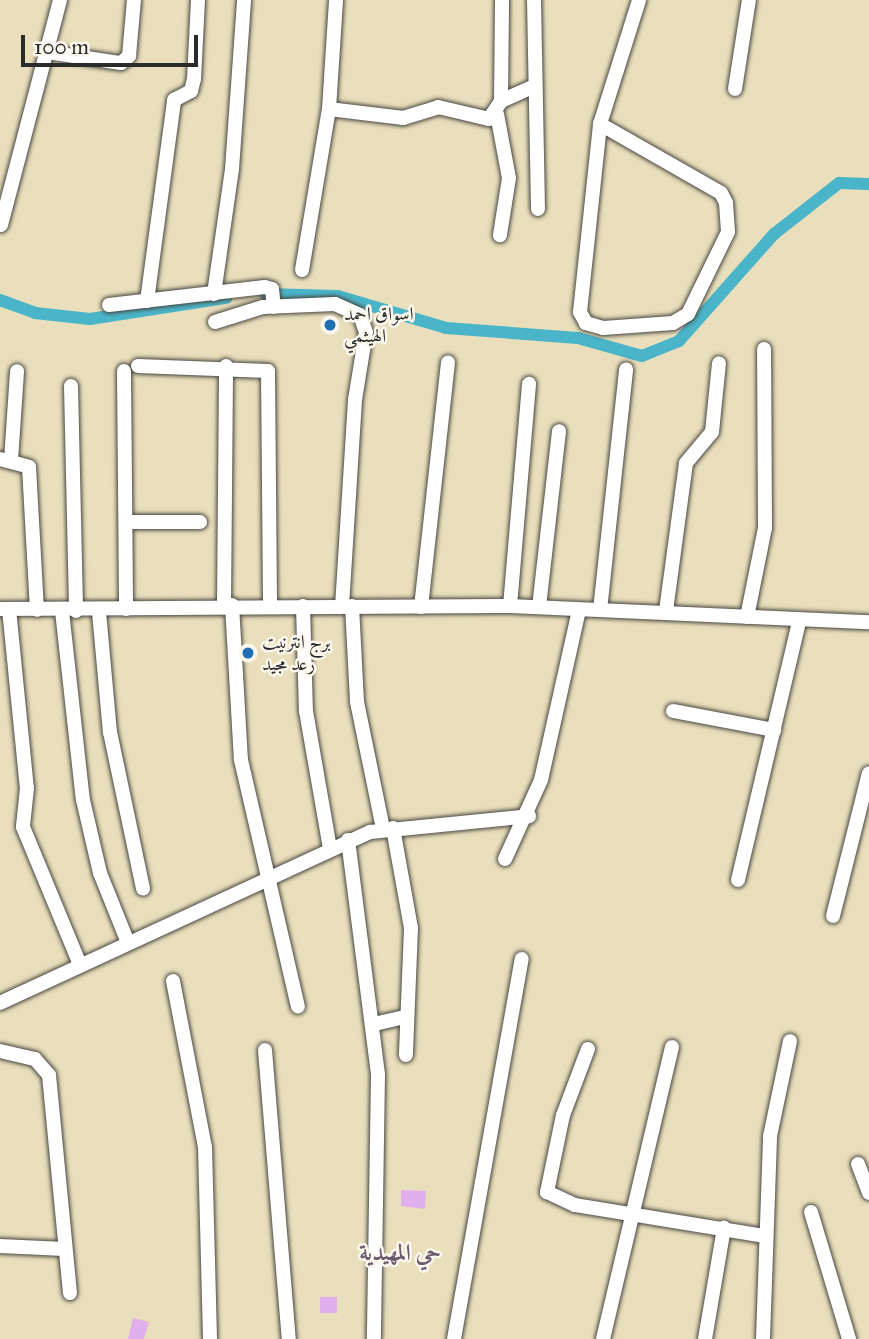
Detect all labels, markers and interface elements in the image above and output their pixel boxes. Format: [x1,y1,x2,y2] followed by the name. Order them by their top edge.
[24,21,201,65] scale bar
[34,34,89,60] text: 100 m
[344,303,414,347] place label: اسواق احمد الهيثمي
[322,317,338,333] marker: اسواق احمد الهيثمي
[262,631,331,675] place label: برج انترنيت رعد مجيد
[240,645,256,661] marker: برج انترنيت رعد مجيد
[359,1238,441,1266] district label: حي المهيدية

